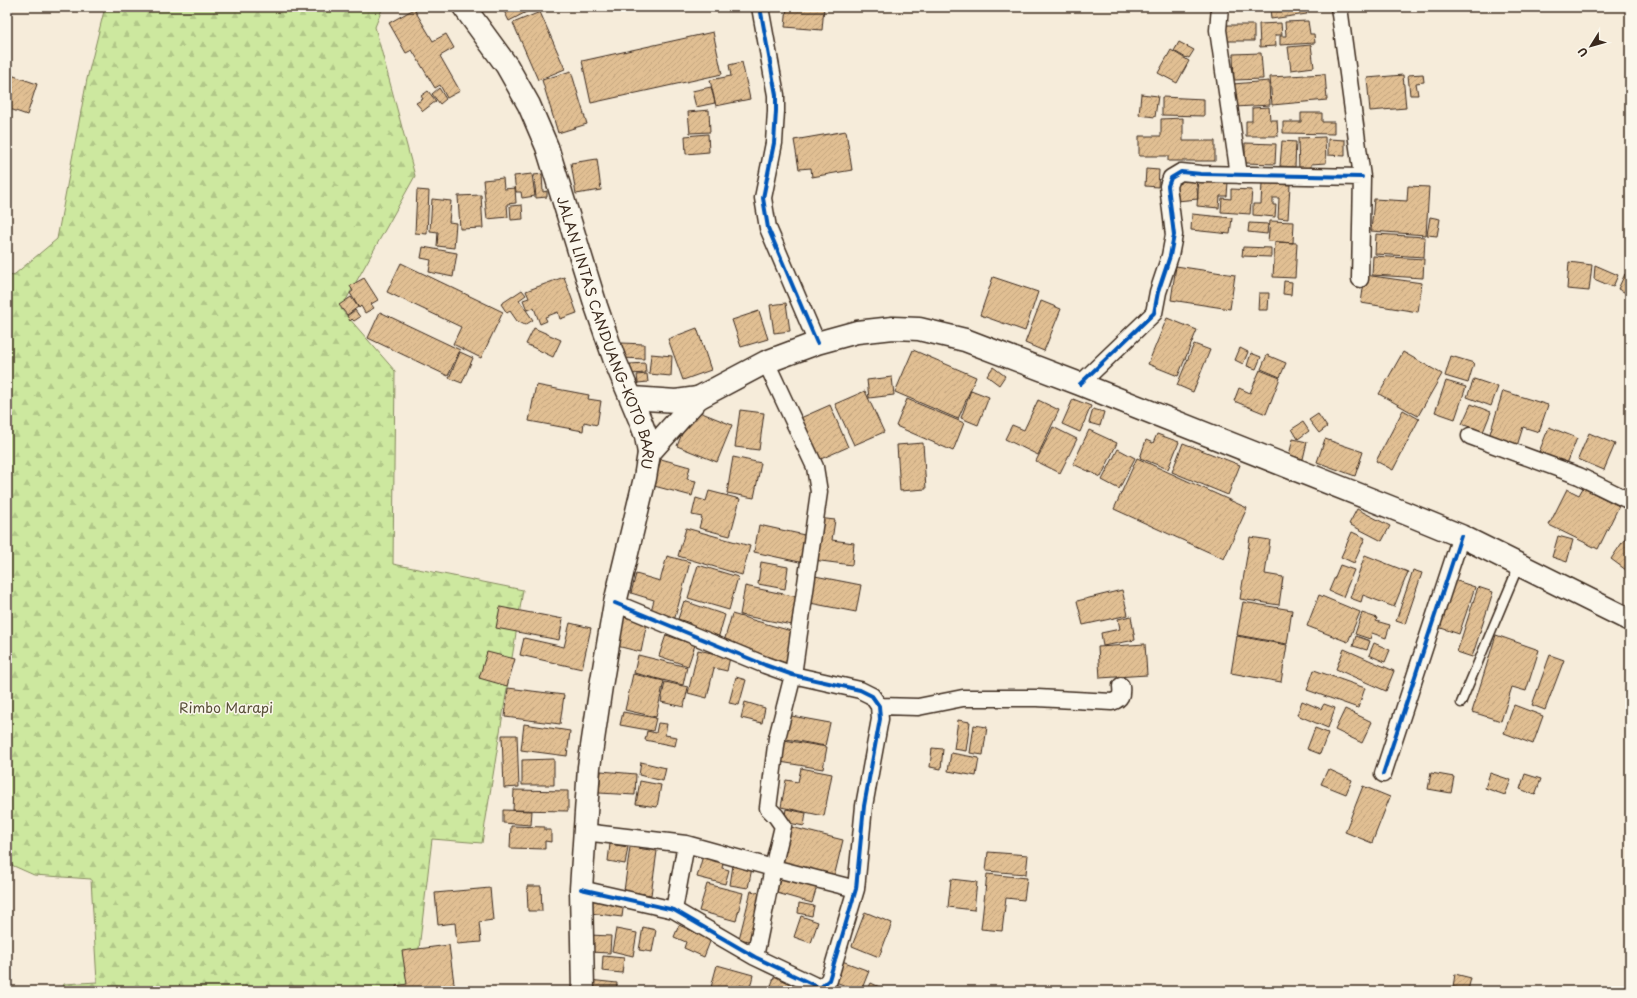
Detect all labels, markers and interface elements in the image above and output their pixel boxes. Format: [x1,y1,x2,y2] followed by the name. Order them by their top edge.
[1571,26,1611,66] north arrow
[1573,44,1592,61] text: U
[552,193,660,471] street label: JALAN LINTAS CANDUANG-KOTO BARU
[179,697,273,718] park label: Rimbo Marapi

